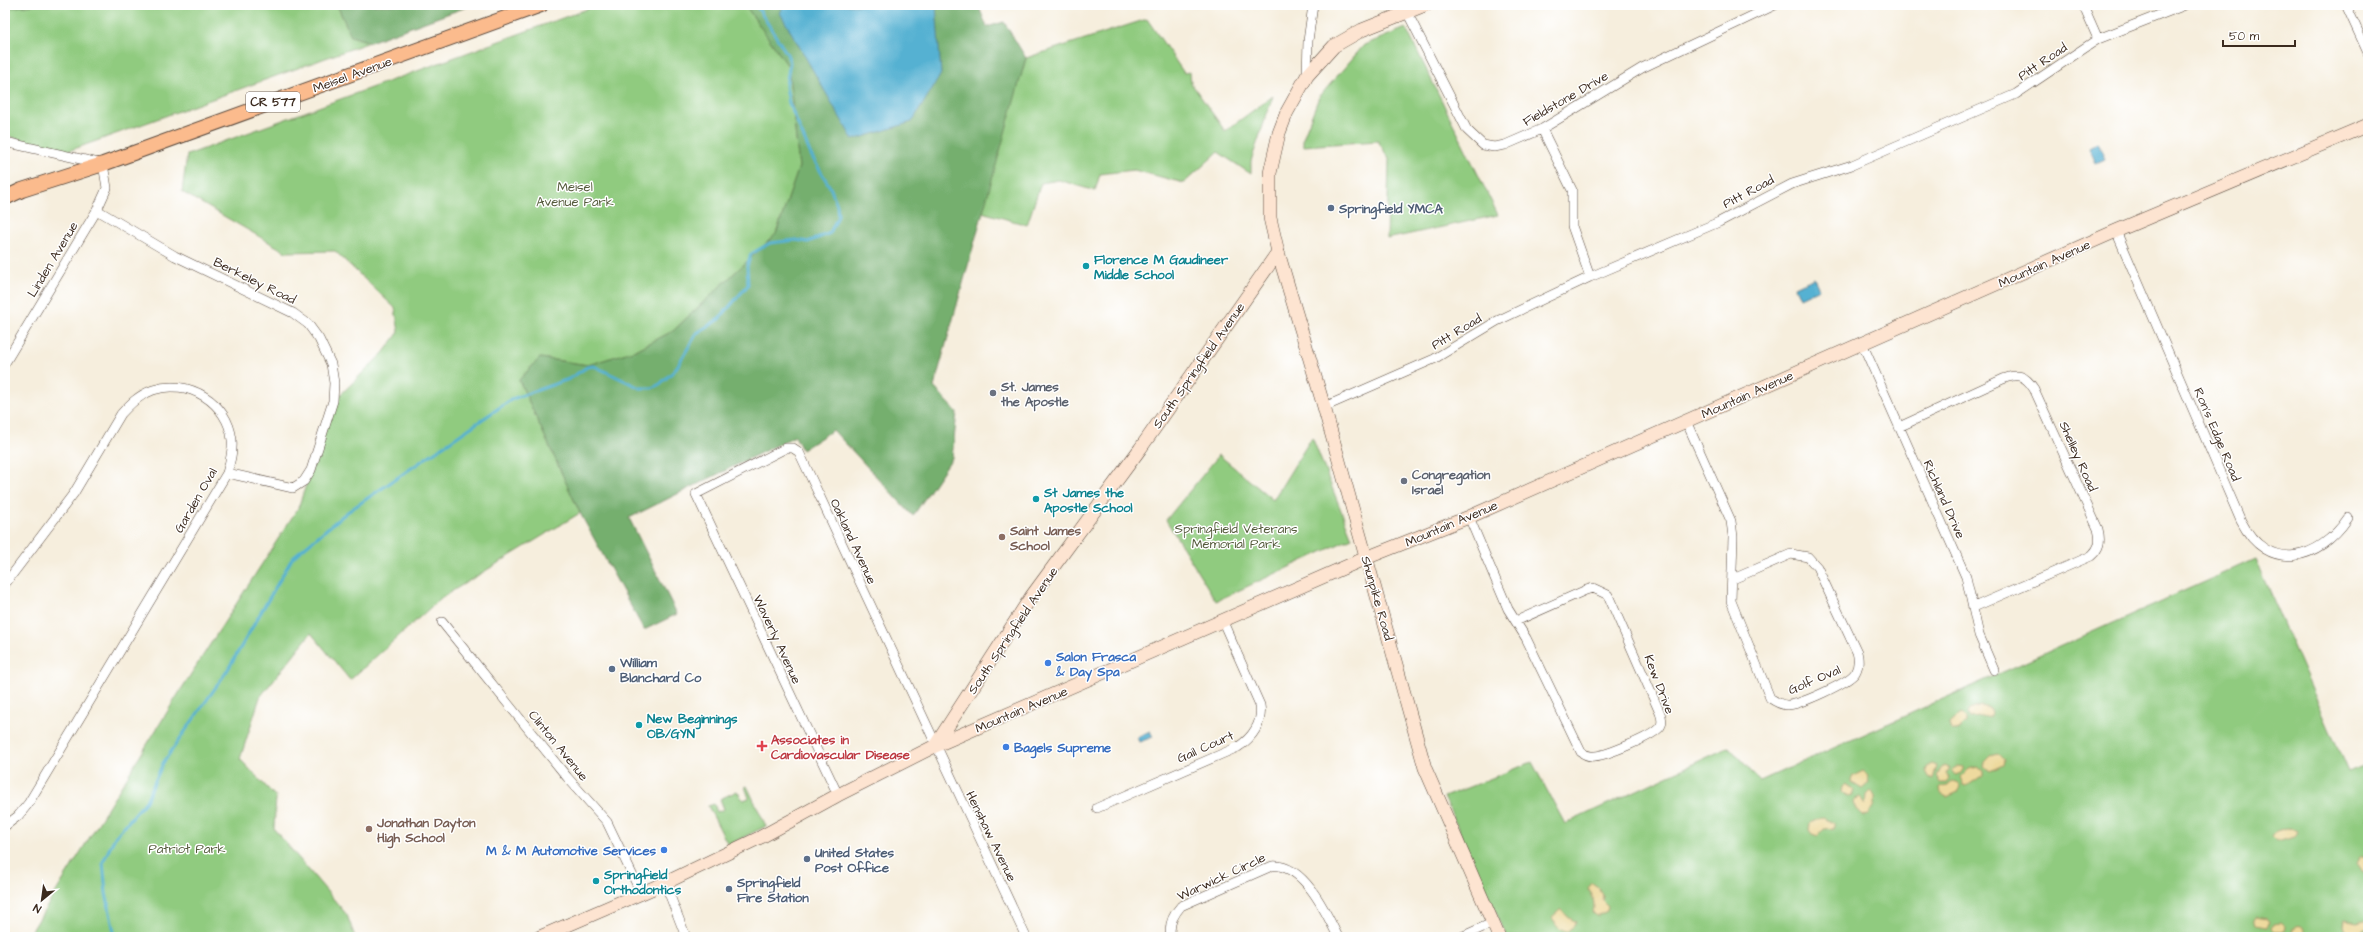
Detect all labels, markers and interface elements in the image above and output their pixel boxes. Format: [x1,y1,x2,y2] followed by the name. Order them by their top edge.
[2223,22,2295,48] scale bar
[2229,28,2260,45] text: 50 m
[2014,39,2071,85] street label: Pitt Road
[310,52,394,98] street label: Meisel Avenue
[1519,67,1612,131] street label: Fieldstone Drive
[246,92,300,112] road number: CR 577
[1720,171,1778,213] street label: Pitt Road
[536,178,614,211] park label: Meisel Avenue Park
[1338,200,1443,220] place label: Springfield YMCA
[1326,203,1336,213] marker: Springfield YMCA
[23,218,82,301] street label: Linden Avenue
[1996,236,2093,292] street label: Mountain Avenue
[1094,251,1229,284] place label: Florence M Gaudineer Middle School
[210,253,299,310] street label: Berkeley Road
[1081,261,1091,271] marker: Florence M Gaudineer Middle School
[1148,299,1250,433] street label: South Springfield Avenue
[1428,310,1485,354] street label: Pitt Road
[1699,367,1796,423] street label: Mountain Avenue
[1000,378,1069,412] place label: St. James the Apostle
[2188,385,2245,485] street label: Ron's Edge Road
[988,388,998,398] marker: St. James the Apostle
[2054,418,2102,495] street label: Shelley Road
[1919,457,1969,542] street label: Richland Drive
[170,465,222,536] street label: Garden Oval
[1412,466,1491,499] place label: Congregation Israel
[1399,476,1409,486] marker: Congregation Israel
[1043,484,1133,518] place label: St James the Apostle School
[1031,494,1041,504] marker: St James the Apostle School
[825,496,881,587] street label: Oakland Avenue
[1402,496,1500,552] street label: Mountain Avenue
[1175,520,1298,553] park label: Springfield Veterans Memorial Park
[1009,522,1082,555] place label: Saint James School
[997,532,1007,542] marker: Saint James School
[1356,554,1398,643] street label: Shunpike Road
[963,563,1063,698] street label: South Springfield Avenue
[748,592,806,687] street label: Waverly Avenue
[1055,648,1137,682] place label: Salon Frasca & Day Spa
[1640,652,1679,717] street label: Kew Drive
[619,654,702,687] place label: William Blanchard Co
[1043,658,1053,668] marker: Salon Frasca & Day Spa
[1785,661,1843,699] street label: Golf Oval
[607,664,617,674] marker: William Blanchard Co
[972,682,1070,738] street label: Mountain Avenue
[524,706,592,785] street label: Clinton Avenue
[647,710,738,743] place label: New Beginnings OB/GYN
[634,720,644,730] marker: New Beginnings OB/GYN
[1174,726,1237,767] street label: Gail Court
[771,731,910,764] place label: Associates in Cardiovascular Disease
[1014,739,1111,759] place label: Bagels Supreme
[756,740,768,752] marker: Associates in Cardiovascular Disease
[1001,742,1011,752] marker: Bagels Supreme
[961,788,1021,885] street label: Henshaw Avenue
[376,814,476,849] place label: Jonathan Dayton High School
[364,824,374,834] marker: Jonathan Dayton High School
[148,840,226,858] park label: Patriot Park
[486,842,656,860] place label: M & M Automotive Services
[814,844,894,877] place label: United States Post Office
[659,845,669,855] marker: M & M Automotive Services
[1174,849,1269,905] street label: Warwick Circle
[802,854,812,864] marker: United States Post Office
[603,866,682,899] place label: Springfield Orthodontics
[736,874,809,907] place label: Springfield Fire Station
[591,876,601,886] marker: Springfield Orthodontics
[22,880,62,920] north arrow
[724,884,734,894] marker: Springfield Fire Station
[31,900,44,917] text: N

